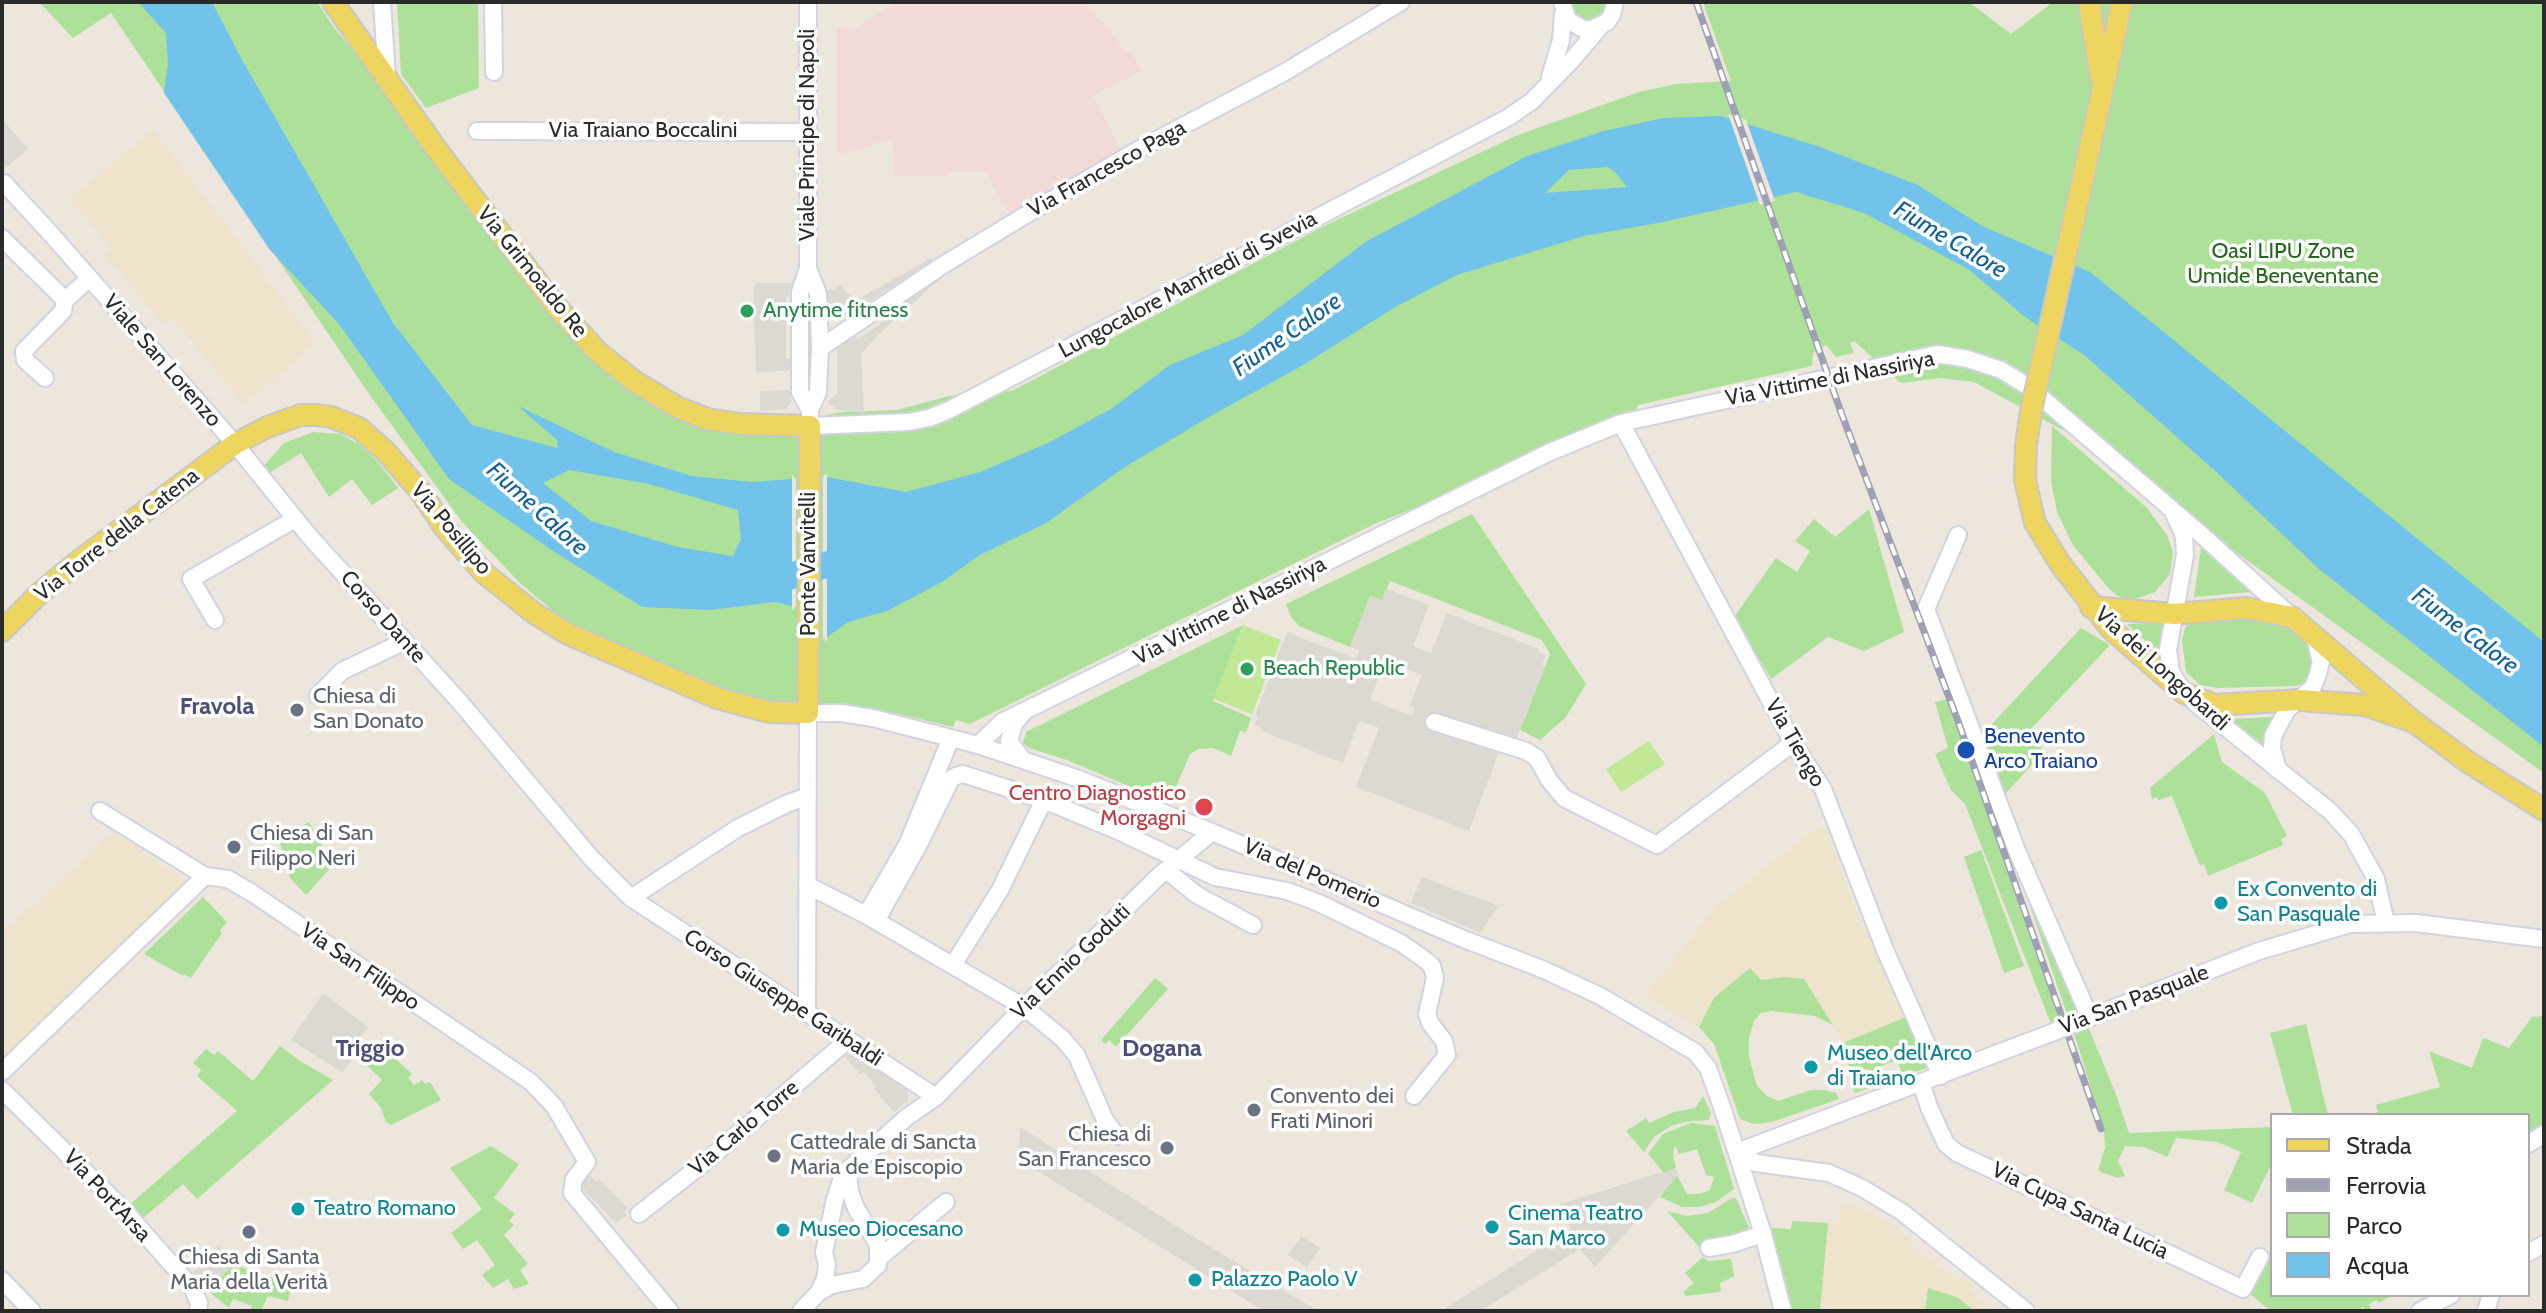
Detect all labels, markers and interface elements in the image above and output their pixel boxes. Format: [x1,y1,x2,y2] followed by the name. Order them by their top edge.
[795,29,821,241] street label: Viale Principe di Napoli
[1024,115,1190,223] street label: Via Francesco Paga
[549,118,737,144] street label: Via Traiano Boccalini
[1889,195,2011,285] water label: Fiume Calore
[471,201,593,343] street label: Via Grimoaldo Re
[1055,206,1321,364] street label: Lungocalore Manfredi di Svevia
[2187,239,2379,290] park label: Oasi LIPU Zone Umide Beneventane
[1227,287,1347,383] water label: Fiume Calore
[97,289,227,433] street label: Viale San Lorenzo
[763,298,908,324] place label: Anytime fitness
[738,302,756,320] marker: Anytime fitness
[1723,346,1937,412] street label: Via Vittime di Nassiriya
[481,456,593,562] water label: Fiume Calore
[30,463,204,607] street label: Via Torre della Catena
[405,478,497,580] street label: Via Posillipo
[796,492,822,636] street label: Ponte Vanvitelli
[1129,551,1331,671] street label: Via Vittime di Nassiriya
[335,565,431,669] street label: Corso Dante
[2406,582,2524,680] water label: Fiume Calore
[2089,602,2235,736] street label: Via dei Longobardi
[1263,656,1405,682] place label: Beach Republic
[1238,660,1256,678] marker: Beach Republic
[313,684,424,736] place label: Chiesa di San Donato
[180,693,254,721] district label: Fravola
[1759,694,1831,792] street label: Via Tiengo
[288,701,306,719] marker: Chiesa di San Donato
[1984,724,2098,776] place label: Benevento Arco Traiano
[1955,739,1977,761] marker: Benevento Arco Traiano
[1009,781,1186,832] place label: Centro Diagnostico Morgagni
[1193,796,1215,818] marker: Centro Diagnostico Morgagni
[250,821,374,872] place label: Chiesa di San Filippo Neri
[1239,833,1385,915] street label: Via del Pomerio
[225,838,243,856] marker: Chiesa di San Filippo Neri
[2237,877,2377,928] place label: Ex Convento di San Pasquale
[2212,894,2230,912] marker: Ex Convento di San Pasquale
[1006,899,1136,1025] street label: Via Ennio Goduti
[296,918,424,1016] street label: Via San Filippo
[678,924,888,1072] street label: Corso Giuseppe Garibaldi
[2056,959,2212,1041] street label: Via San Pasquale
[335,1035,405,1063] district label: Triggio
[1122,1035,1202,1063] district label: Dogana
[1827,1041,1972,1092] place label: Museo dell'Arco di Traiano
[1802,1058,1820,1076] marker: Museo dell'Arco di Traiano
[684,1075,804,1181] street label: Via Carlo Torre
[1270,1084,1394,1136] place label: Convento dei Frati Minori
[1245,1101,1263,1119] marker: Convento dei Frati Minori
[2270,1113,2530,1297] legend
[1018,1122,1151,1174] place label: Chiesa di San Francesco
[790,1130,976,1182] place label: Cattedrale di Sancta Maria de Episcopio
[2346,1131,2412,1160] text: Strada
[1158,1139,1176,1157] marker: Chiesa di San Francesco
[58,1144,156,1248] street label: Via Port'Arsa
[765,1147,783,1165] marker: Cattedrale di Sancta Maria de Episcopio
[1987,1157,2173,1265] street label: Via Cupa Santa Lucia
[2346,1171,2426,1200] text: Ferrovia
[314,1196,456,1222] place label: Teatro Romano
[289,1200,307,1218] marker: Teatro Romano
[1508,1201,1643,1252] place label: Cinema Teatro San Marco
[2346,1211,2402,1240] text: Parco
[799,1217,963,1243] place label: Museo Diocesano
[1483,1218,1501,1236] marker: Cinema Teatro San Marco
[774,1221,792,1239] marker: Museo Diocesano
[240,1223,258,1241] marker: Chiesa di Santa Maria della Verità
[170,1245,328,1296] place label: Chiesa di Santa Maria della Verità
[2346,1251,2409,1280] text: Acqua
[1211,1267,1358,1293] place label: Palazzo Paolo V
[1186,1271,1204,1289] marker: Palazzo Paolo V

